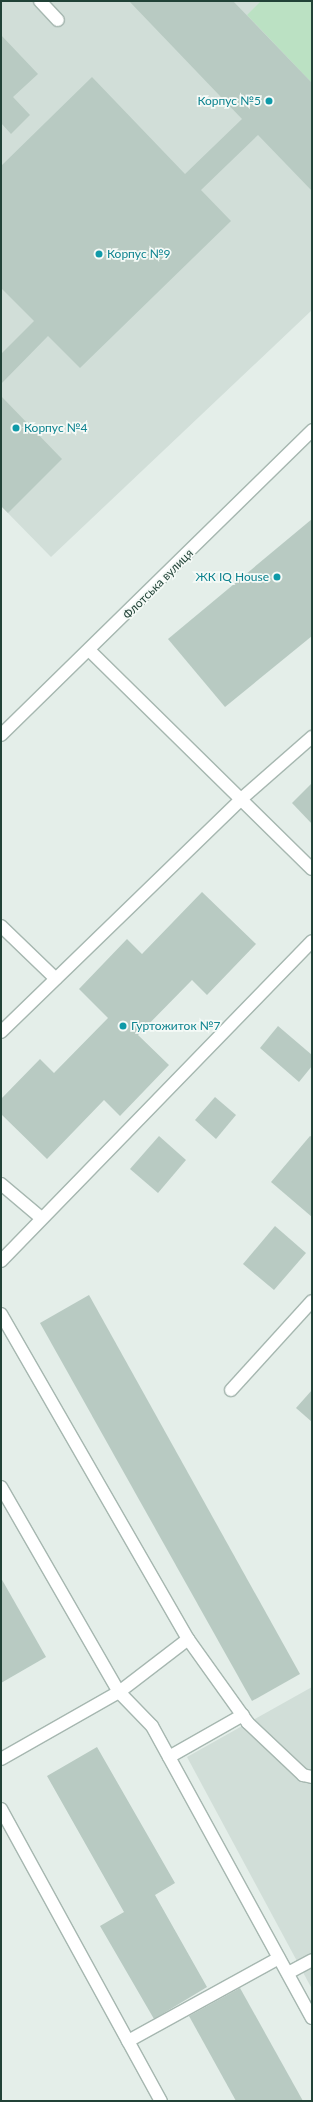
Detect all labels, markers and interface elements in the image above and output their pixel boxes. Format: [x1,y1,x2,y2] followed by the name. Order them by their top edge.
[197,94,261,108] place label: Корпус №5
[264,96,274,106] marker: Корпус №5
[107,247,171,261] place label: Корпус №9
[94,249,104,259] marker: Корпус №9
[24,421,88,435] place label: Корпус №4
[11,423,21,433] marker: Корпус №4
[120,546,196,622] street label: Флотська вулиця
[195,570,269,584] place label: ЖК IQ House
[272,572,282,582] marker: ЖК IQ House
[131,1019,221,1033] place label: Гуртожиток №7
[118,1021,128,1031] marker: Гуртожиток №7

